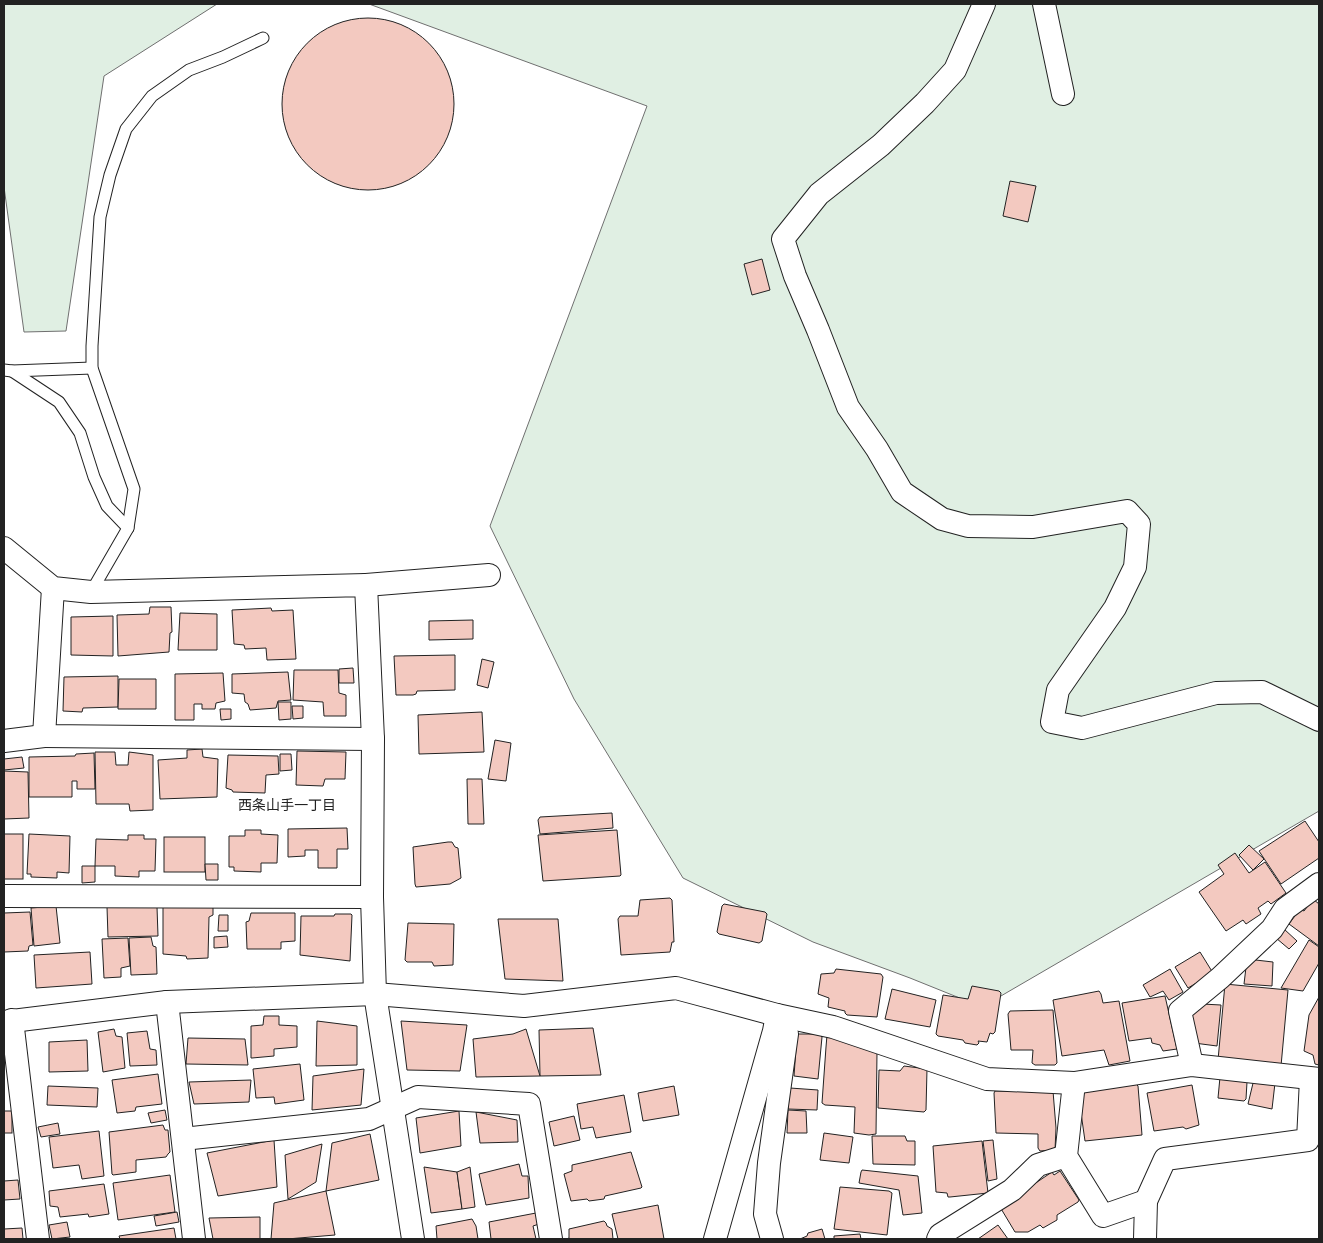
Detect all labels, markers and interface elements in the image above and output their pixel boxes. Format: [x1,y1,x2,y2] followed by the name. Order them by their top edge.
[238,796,336,814] district label: 西条山手一丁目

